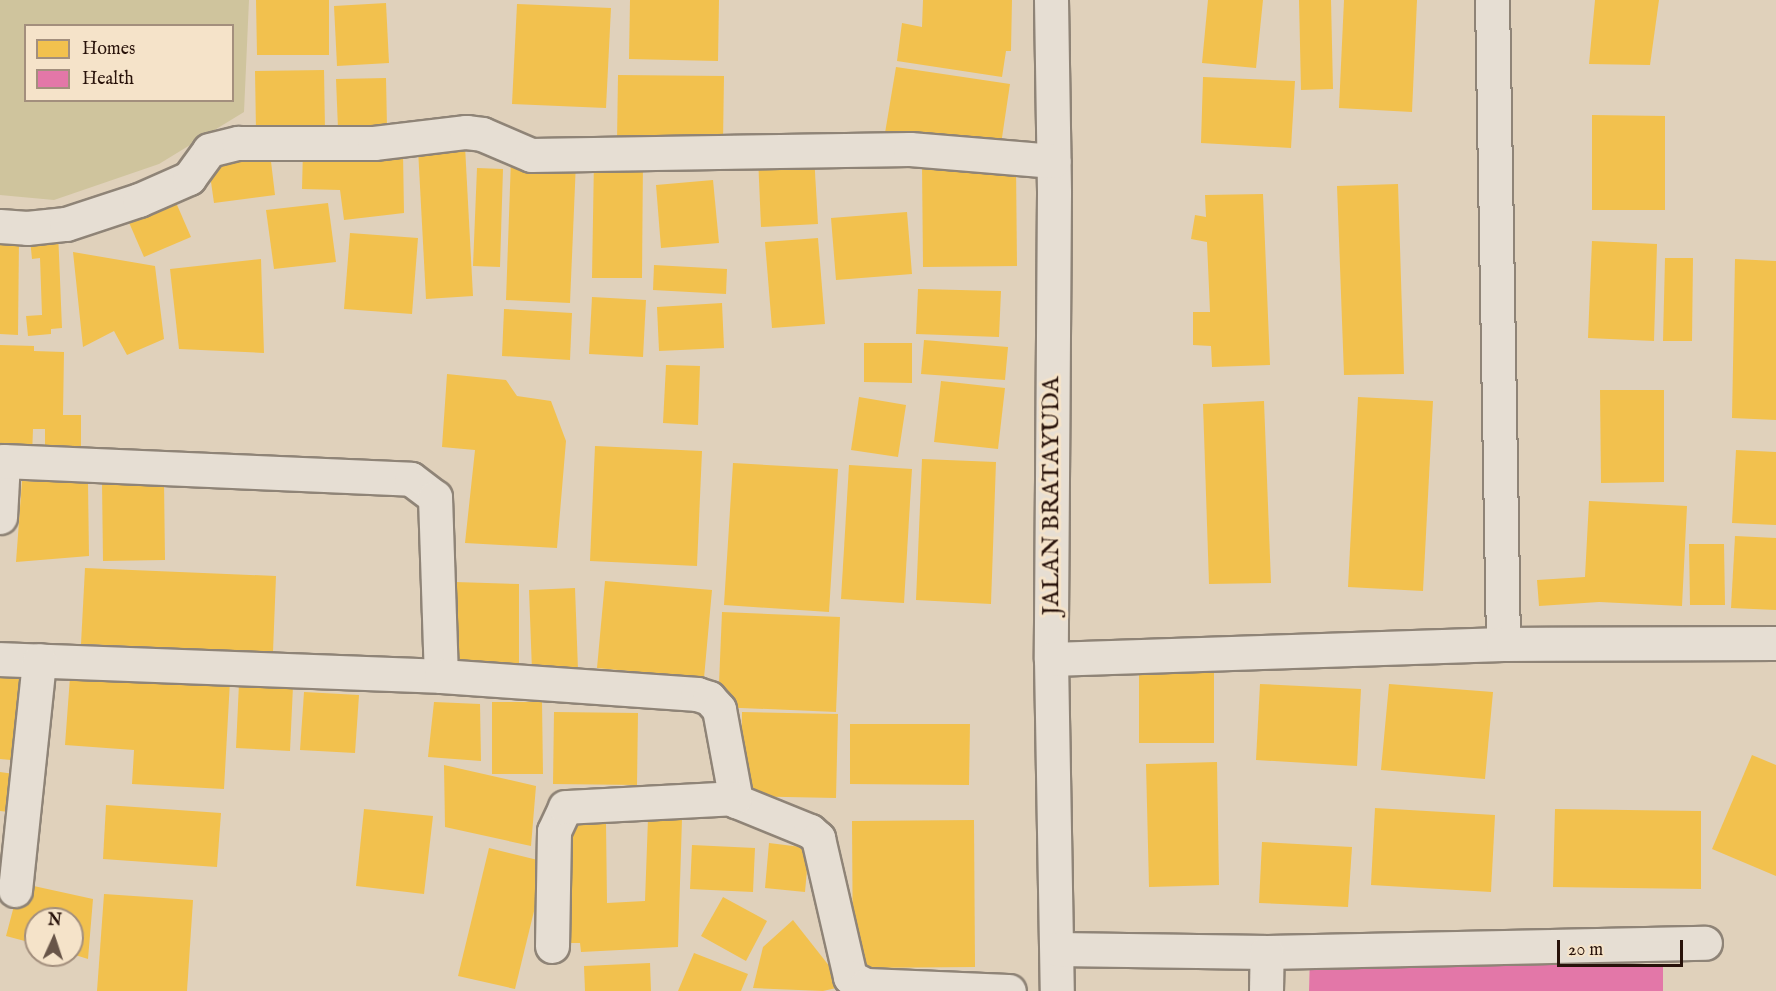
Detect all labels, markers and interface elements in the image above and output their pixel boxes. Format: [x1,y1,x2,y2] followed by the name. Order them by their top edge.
[24,24,234,102] legend
[82,38,135,61] text: Homes
[82,68,134,91] text: Health
[1038,377,1066,615] street label: JALAN BRATAYUDA
[24,907,84,967] north arrow
[47,911,62,931] text: N
[1560,928,1686,966] scale bar
[1568,939,1603,962] text: 20 m

